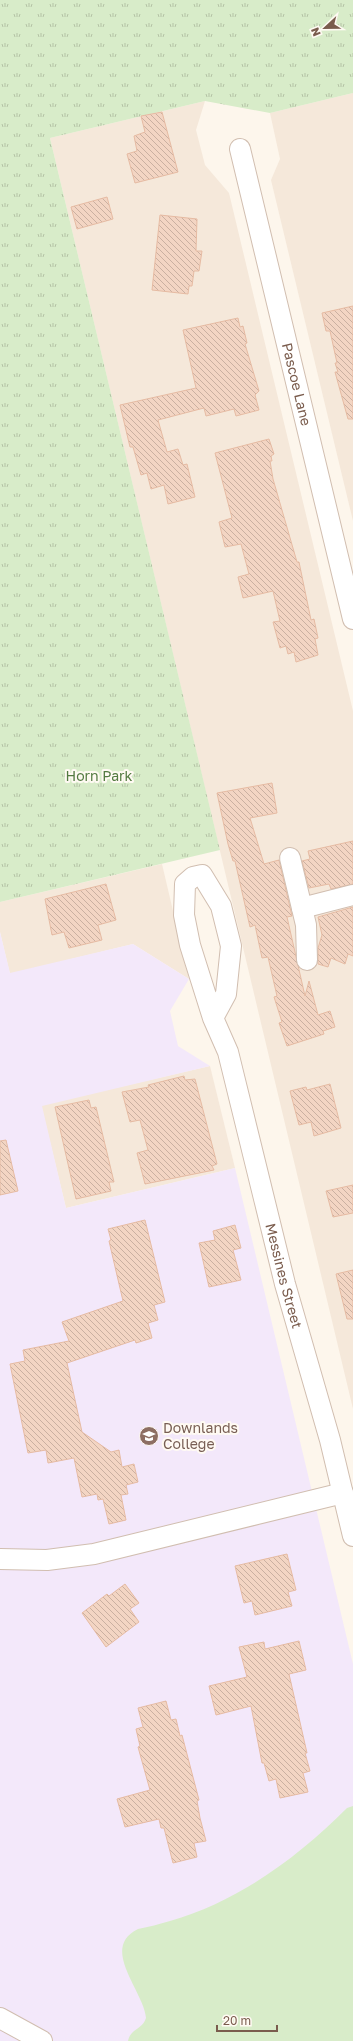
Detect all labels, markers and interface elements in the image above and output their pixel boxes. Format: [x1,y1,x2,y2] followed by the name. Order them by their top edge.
[305,8,345,48] north arrow
[308,26,323,38] text: N
[279,341,315,427] street label: Pascoe Lane
[66,767,133,784] park label: Horn Park
[262,1221,306,1330] street label: Messines Street
[163,1419,238,1452] place label: Downlands College
[138,1425,160,1447] school or university icon: Downlands College
[217,2007,277,2033] scale bar
[223,2013,251,2028] text: 20 m

